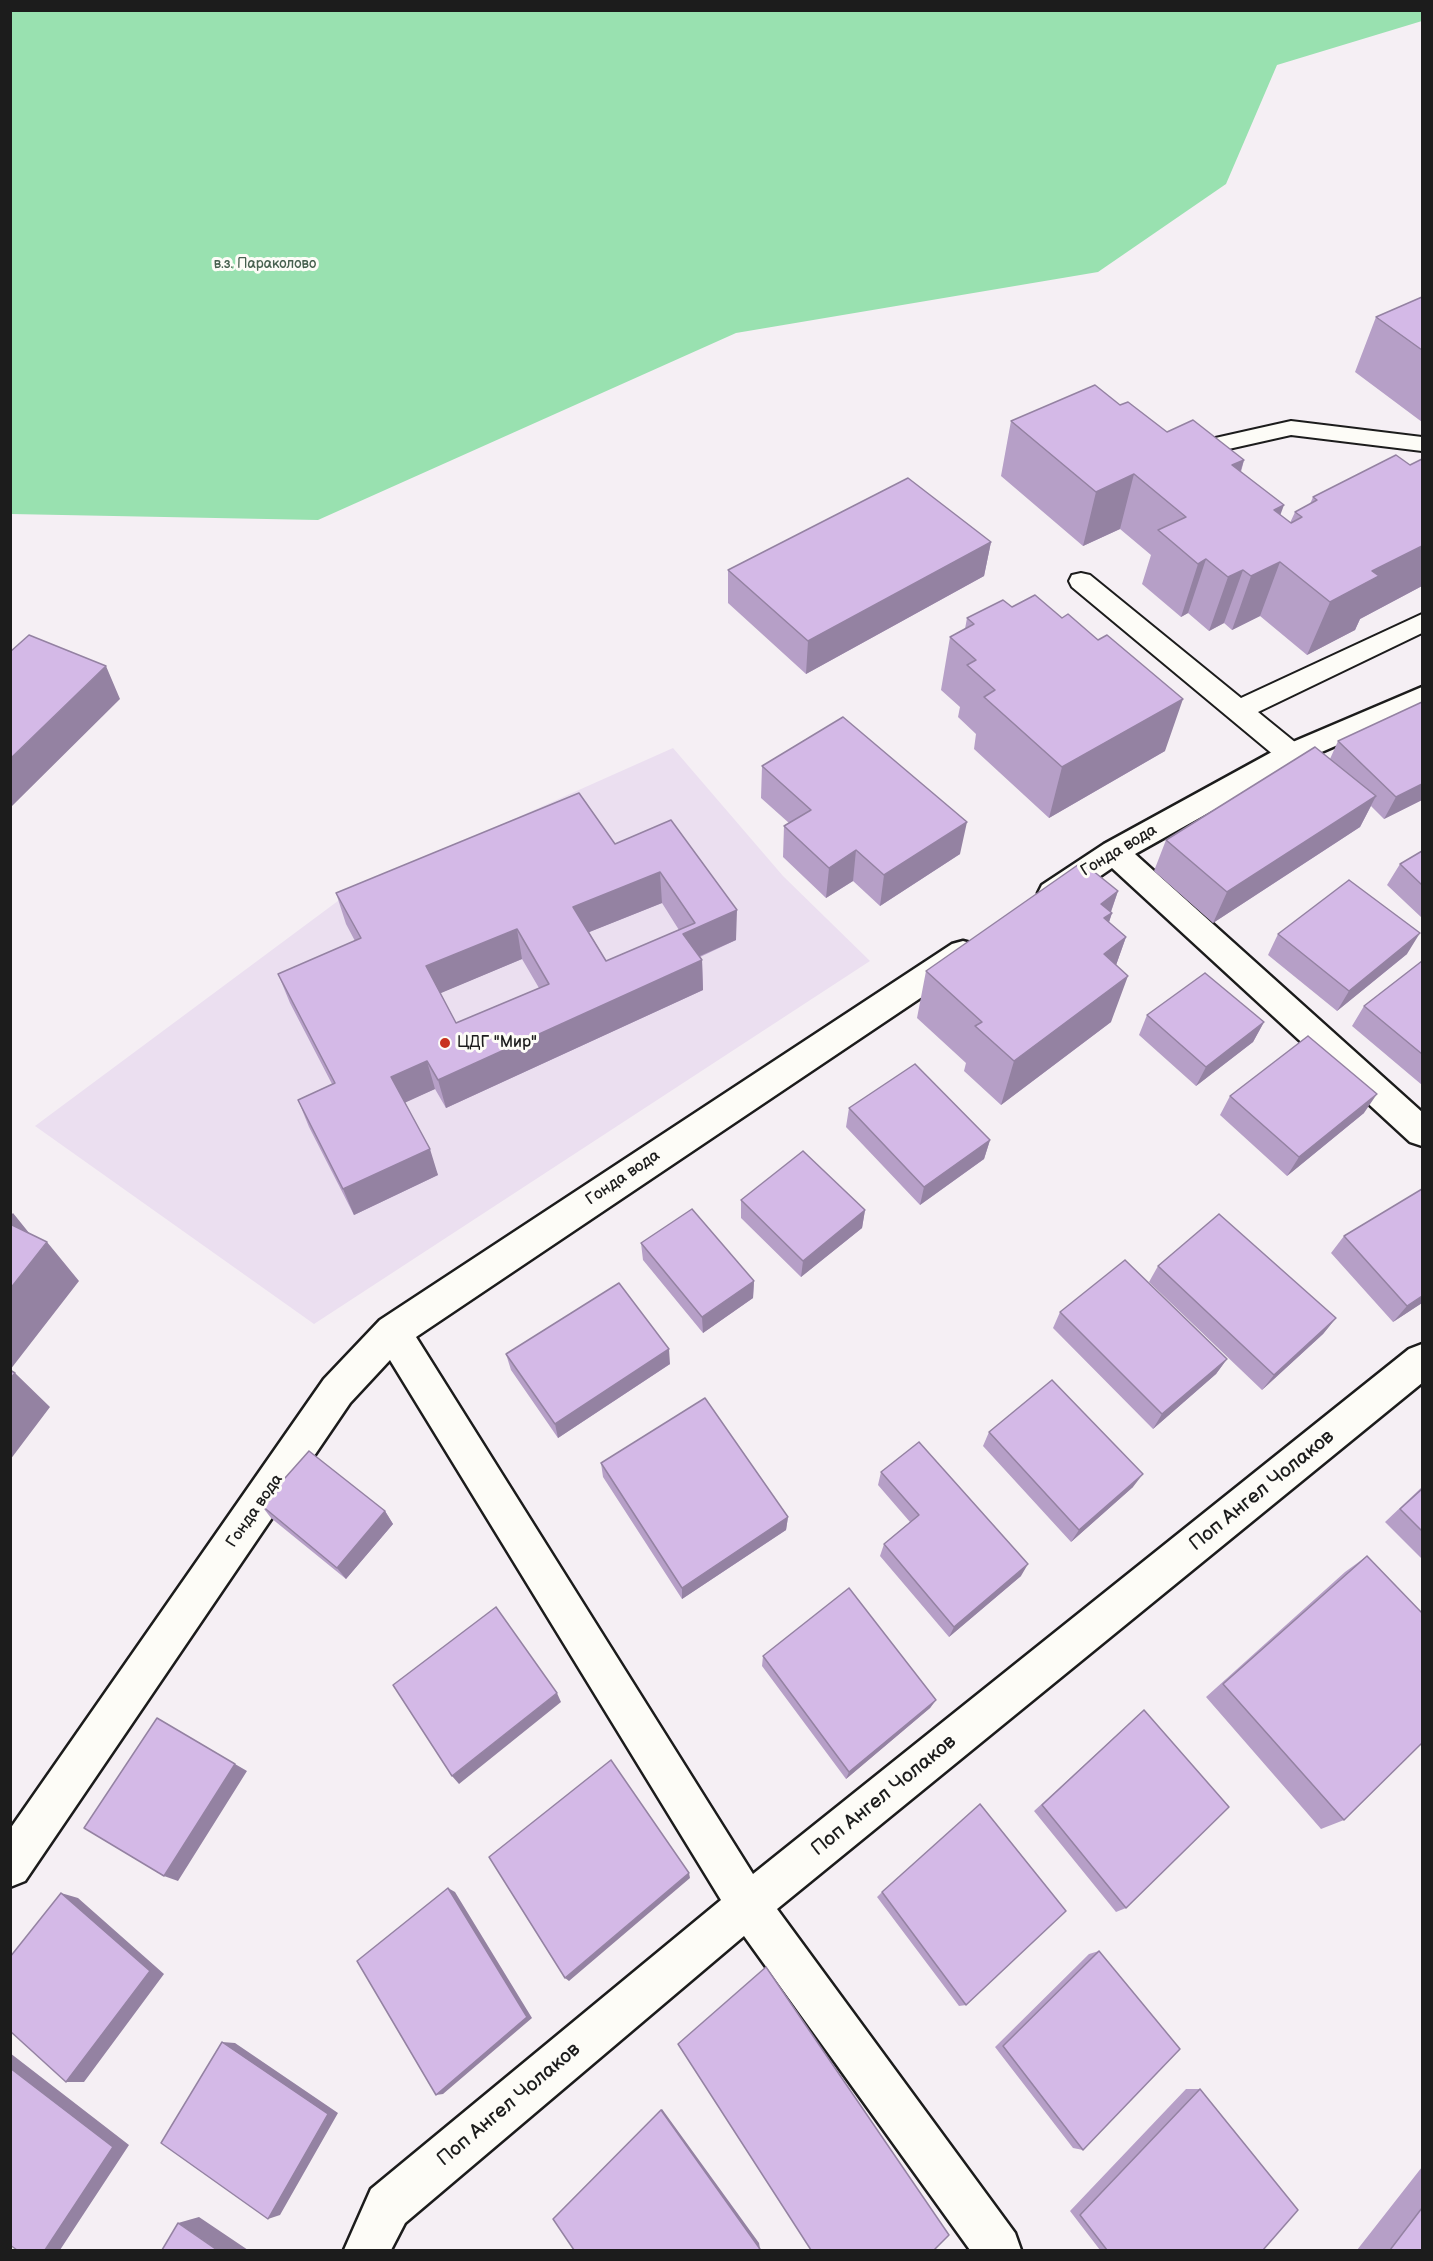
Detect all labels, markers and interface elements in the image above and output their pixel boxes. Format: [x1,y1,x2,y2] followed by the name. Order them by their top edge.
[214,256,316,272] park label: в.з. Параколово
[1078,821,1160,881] street label: Гонда вода
[457,1033,537,1053] place label: ЦДГ "Мир"
[438,1036,452,1050] marker: ЦДГ "Мир"
[582,1146,664,1210] street label: Гонда вода
[1185,1425,1339,1557] street label: Поп Ангел Чолаков
[223,1471,287,1551] street label: Гонда вода
[807,1730,961,1862] street label: Поп Ангел Чолаков
[433,2038,585,2172] street label: Поп Ангел Чолаков

